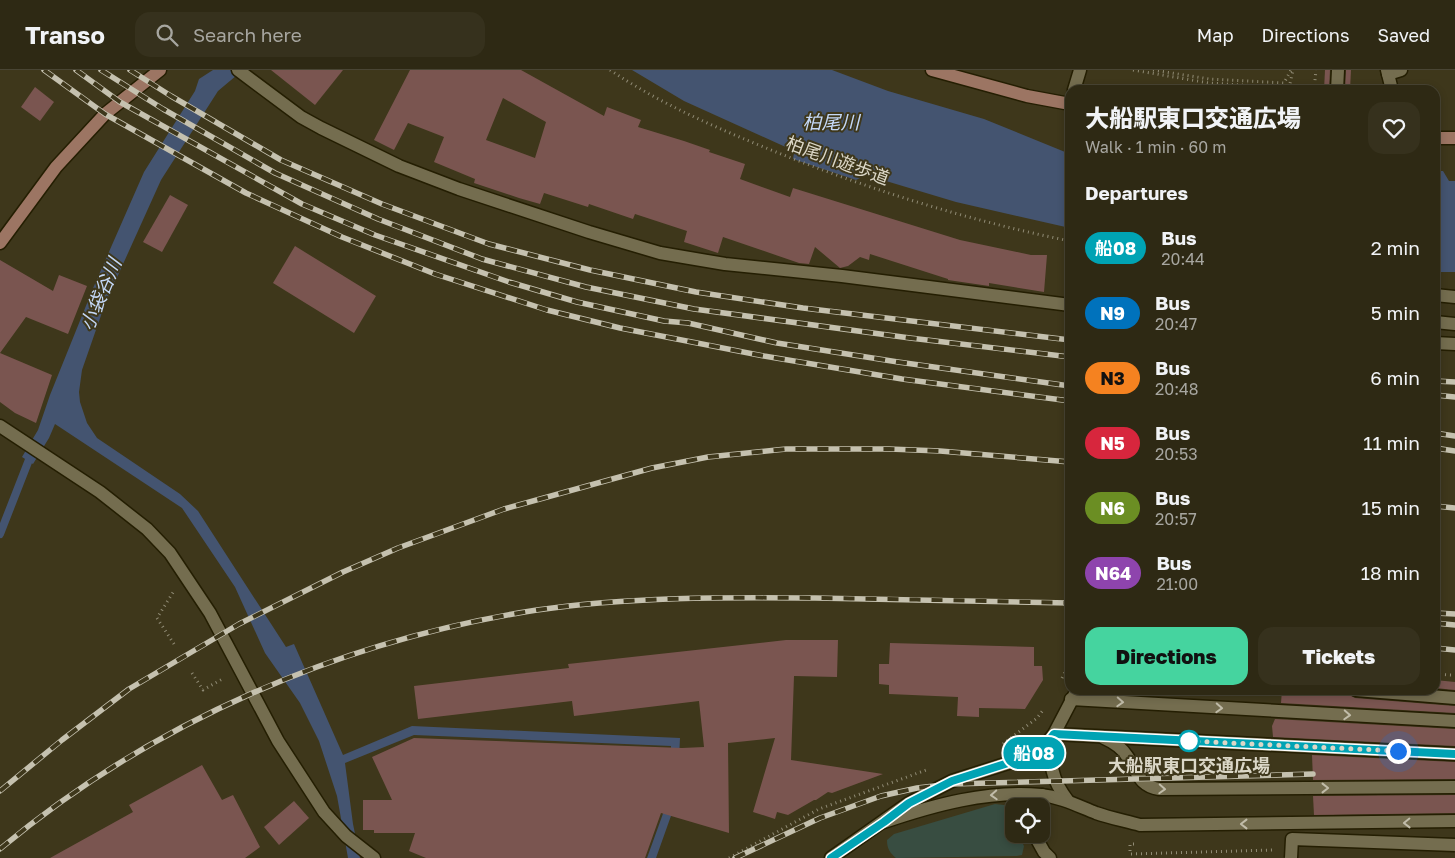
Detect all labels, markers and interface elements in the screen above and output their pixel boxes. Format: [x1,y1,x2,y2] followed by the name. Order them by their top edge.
[135,12,485,57] search box
[25,20,105,49] text: Transo
[153,21,181,49] icon: search
[193,23,302,46] text: Search here
[1197,24,1233,46] text: Map
[1261,24,1349,46] text: Directions
[1377,24,1430,46] text: Saved
[1368,102,1420,154] button: heart
[1085,103,1301,132] text: 大船駅東口交通広場
[802,110,861,133] water label: 柏尾川
[783,131,893,189] street label: 柏尾川遊歩道
[1085,137,1226,157] text: Walk · 1 min · 60 m
[1085,181,1188,204] text: Departures
[1161,226,1197,249] text: Bus
[1371,236,1420,259] text: 2 min
[1095,237,1136,259] text: 船08
[1161,249,1205,269] text: 20:44
[75,253,126,333] water label: 小袋谷川
[1155,291,1190,314] text: Bus
[1371,301,1420,324] text: 5 min
[1100,302,1125,324] text: N9
[1155,314,1197,334] text: 20:47
[1155,356,1190,379] text: Bus
[1370,366,1420,389] text: 6 min
[1100,367,1125,389] text: N3
[1155,379,1199,399] text: 20:48
[1155,421,1190,444] text: Bus
[1363,431,1420,454] text: 11 min
[1100,432,1125,454] text: N5
[1155,444,1198,464] text: 20:53
[1155,486,1190,509] text: Bus
[1361,496,1420,519] text: 15 min
[1100,497,1125,519] text: N6
[1155,509,1197,529] text: 20:57
[1156,551,1192,574] text: Bus
[1361,561,1420,584] text: 18 min
[1095,562,1131,584] text: N64
[1156,574,1198,594] text: 21:00
[1085,627,1248,685] button: Directions
[1258,627,1420,685] button: Tickets
[1116,697,1124,708] one-way arrow
[1215,702,1223,713] one-way arrow
[1343,709,1351,720] one-way arrow
[1178,730,1200,752] marker: 大船駅東口交通広場
[1005,737,1063,769] line badge: 船08
[1386,739,1411,764] your location
[1013,742,1055,764] text: 船08
[1108,754,1270,776] place label: 大船駅東口交通広場
[1159,783,1167,794] one-way arrow
[1321,783,1329,793] one-way arrow
[989,790,997,801] one-way arrow
[1005,798,1050,843] map controls
[1005,798,1050,843] button: locate
[1402,818,1410,828] one-way arrow
[1240,819,1248,829] one-way arrow

